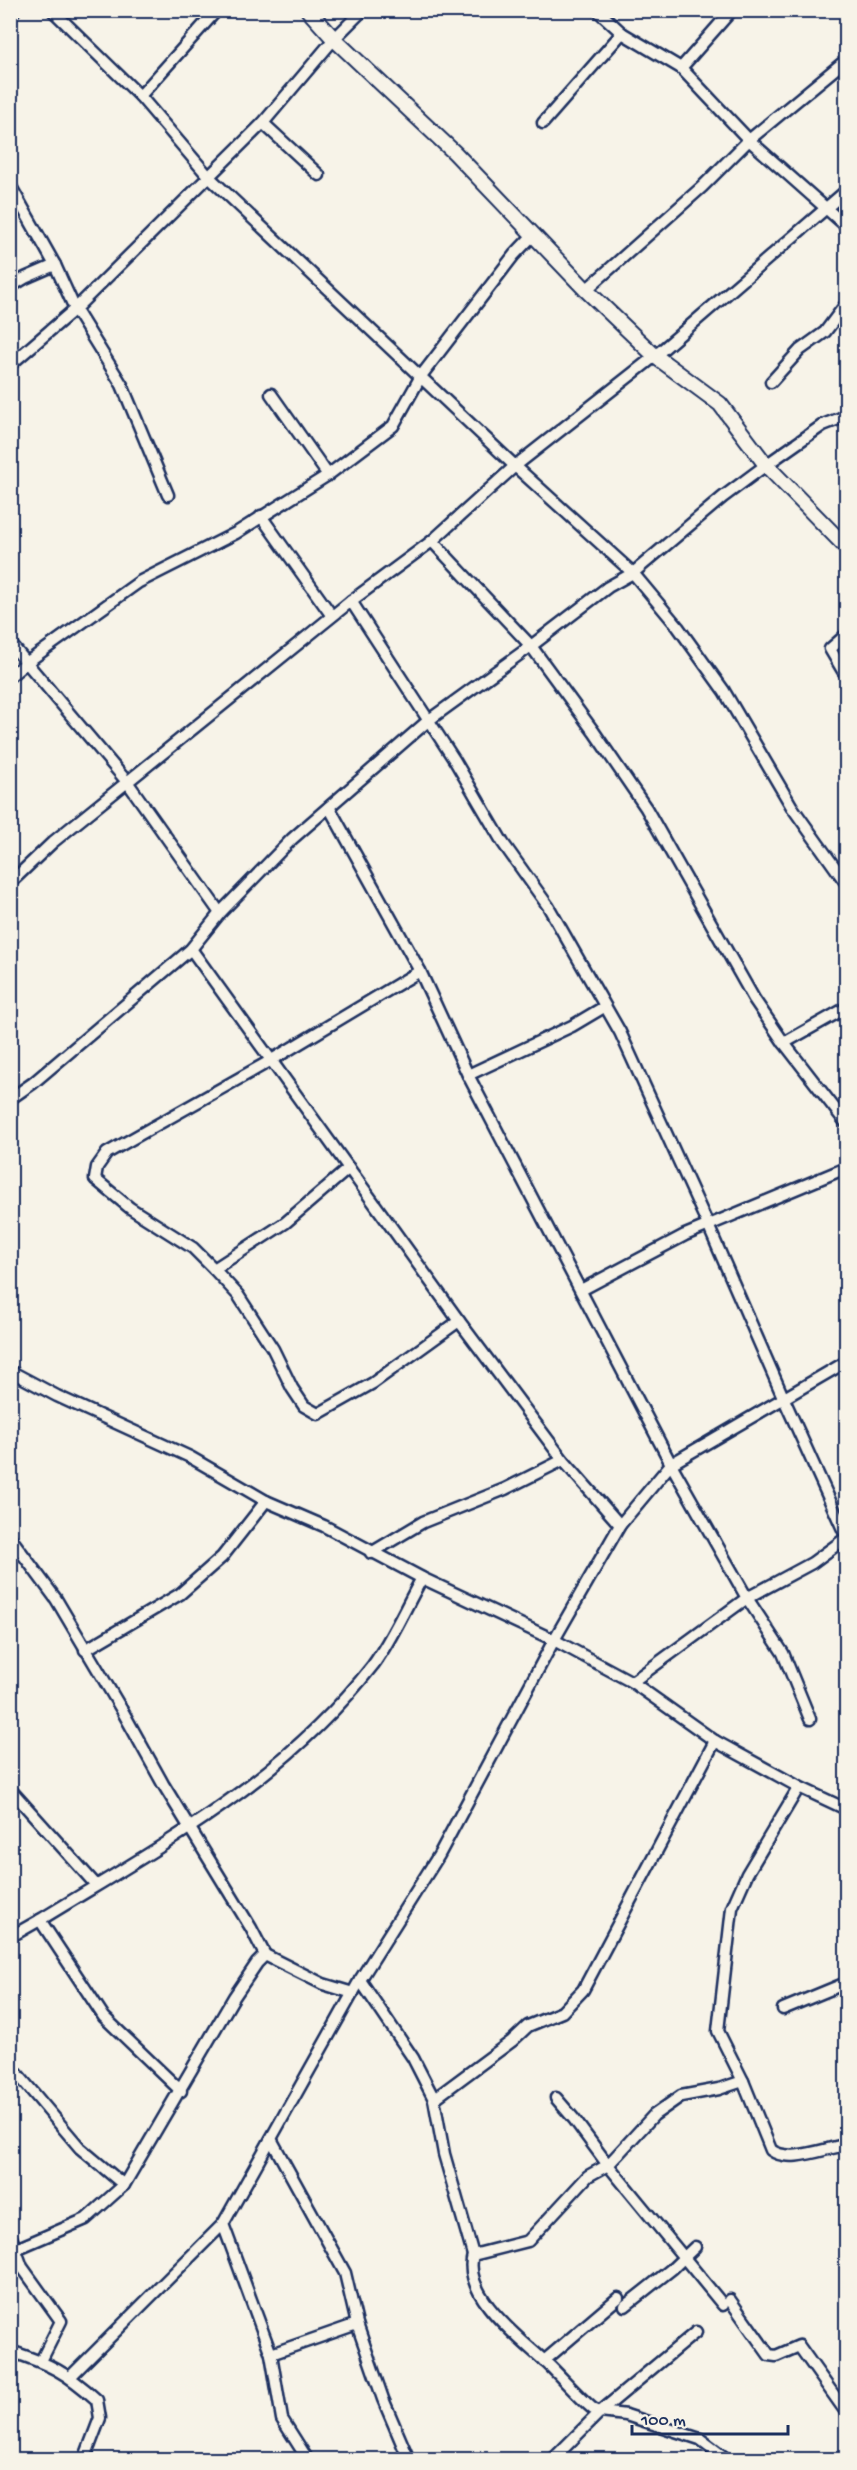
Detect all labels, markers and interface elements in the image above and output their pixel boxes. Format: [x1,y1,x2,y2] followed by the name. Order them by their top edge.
[632,2398,788,2436] scale bar
[640,2411,686,2432] text: 100 m

